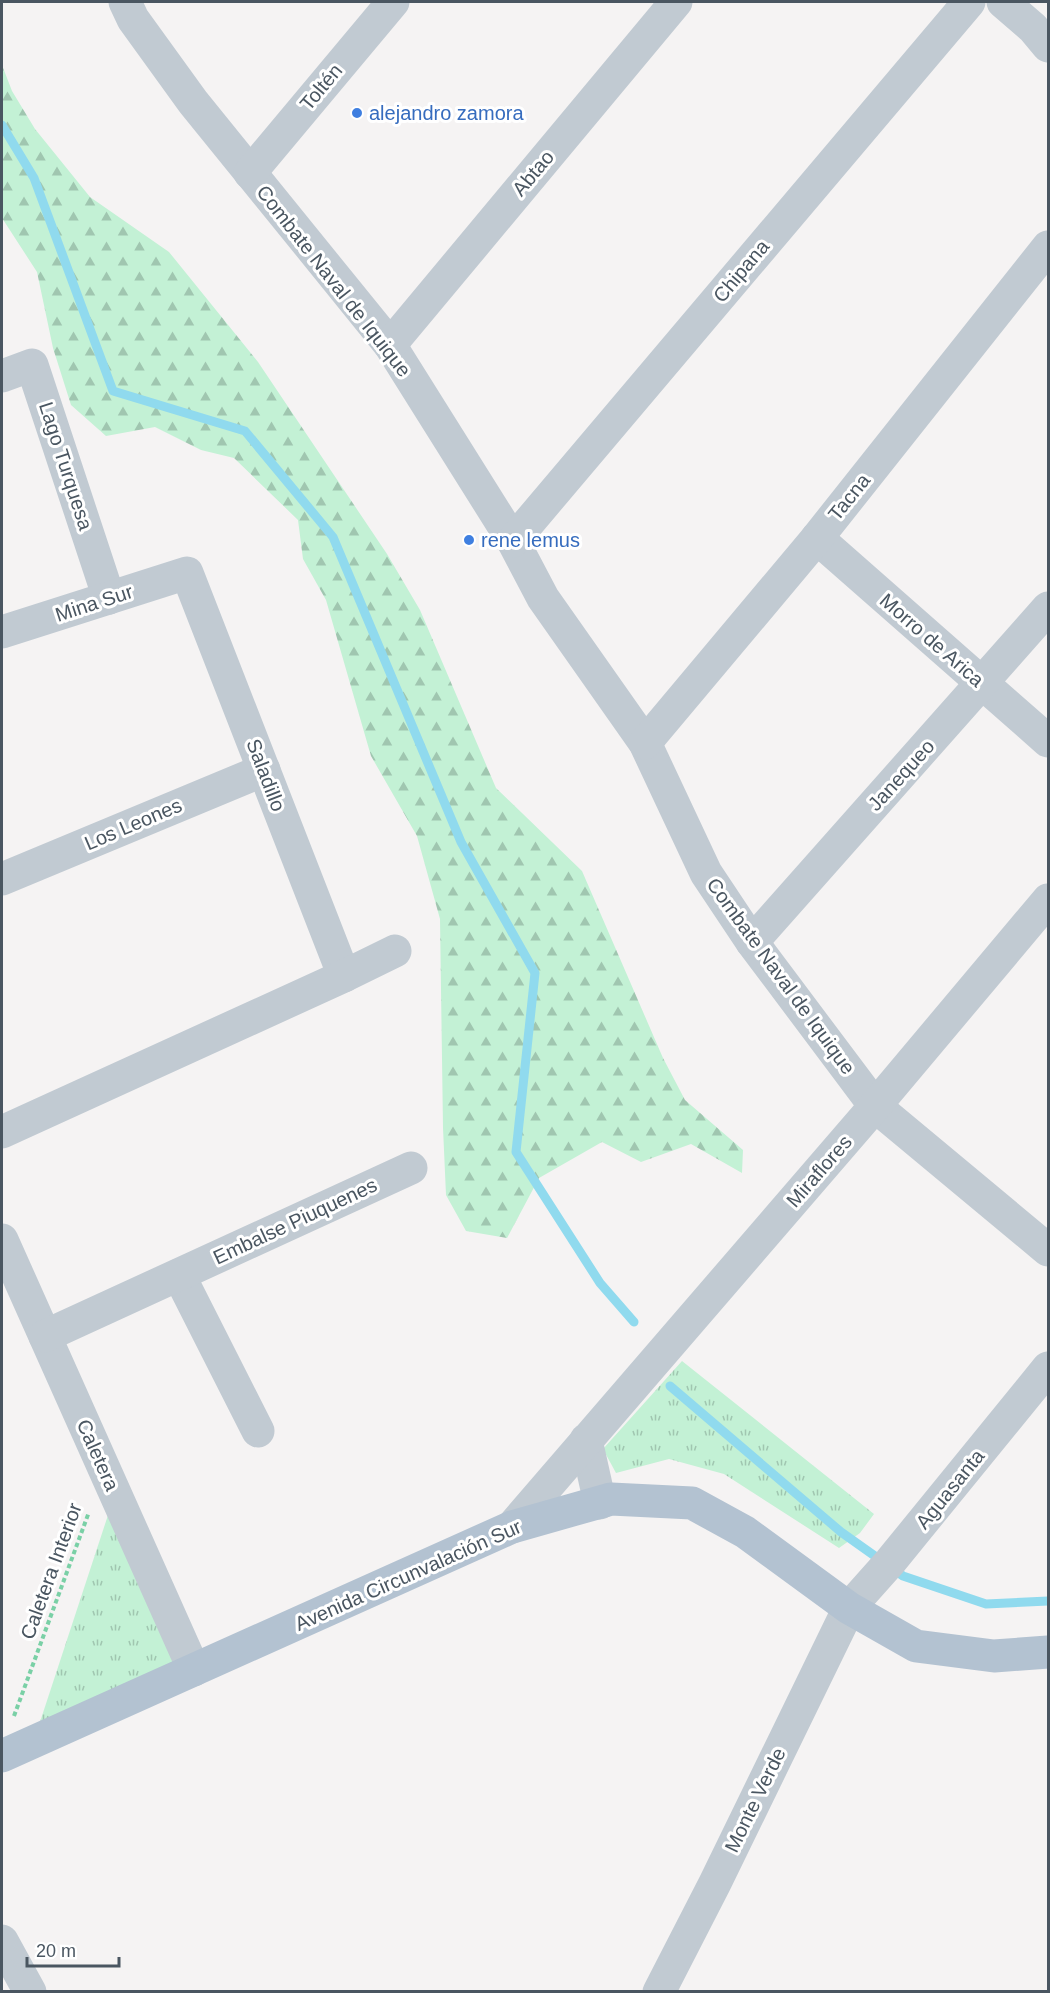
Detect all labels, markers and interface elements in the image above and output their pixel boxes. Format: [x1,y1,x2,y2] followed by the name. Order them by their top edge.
[295,59,347,115] street label: Toltén
[369,102,524,124] place label: alejandro zamora
[350,106,364,120] marker: alejandro zamora
[508,146,558,200] street label: Abtao
[252,181,416,381] street label: Combate Naval de Iquique
[709,235,774,307] street label: Chipana
[35,399,97,534] street label: Lago Turquesa
[824,469,875,525] street label: Tacna
[481,529,580,551] place label: rene lemus
[462,533,476,547] marker: rene lemus
[53,580,136,626] street label: Mina Sur
[876,589,989,692] street label: Morro de Arica
[863,735,939,815] street label: Janequeo
[242,736,290,814] street label: Saladillo
[81,794,185,854] street label: Los Leones
[702,874,860,1078] street label: Combate Naval de Iquique
[782,1131,856,1211] street label: Miraflores
[210,1173,380,1269] street label: Embalse Piuquenes
[73,1416,124,1495] street label: Caletera
[911,1444,989,1533] street label: Aguasanta
[16,1500,86,1642] street label: Caletera Interior
[291,1515,525,1635] street label: Avenida Circunvalación Sur
[720,1744,790,1856] street label: Monte Verde
[27,1930,118,1968] scale bar
[36,1941,76,1961] text: 20 m

